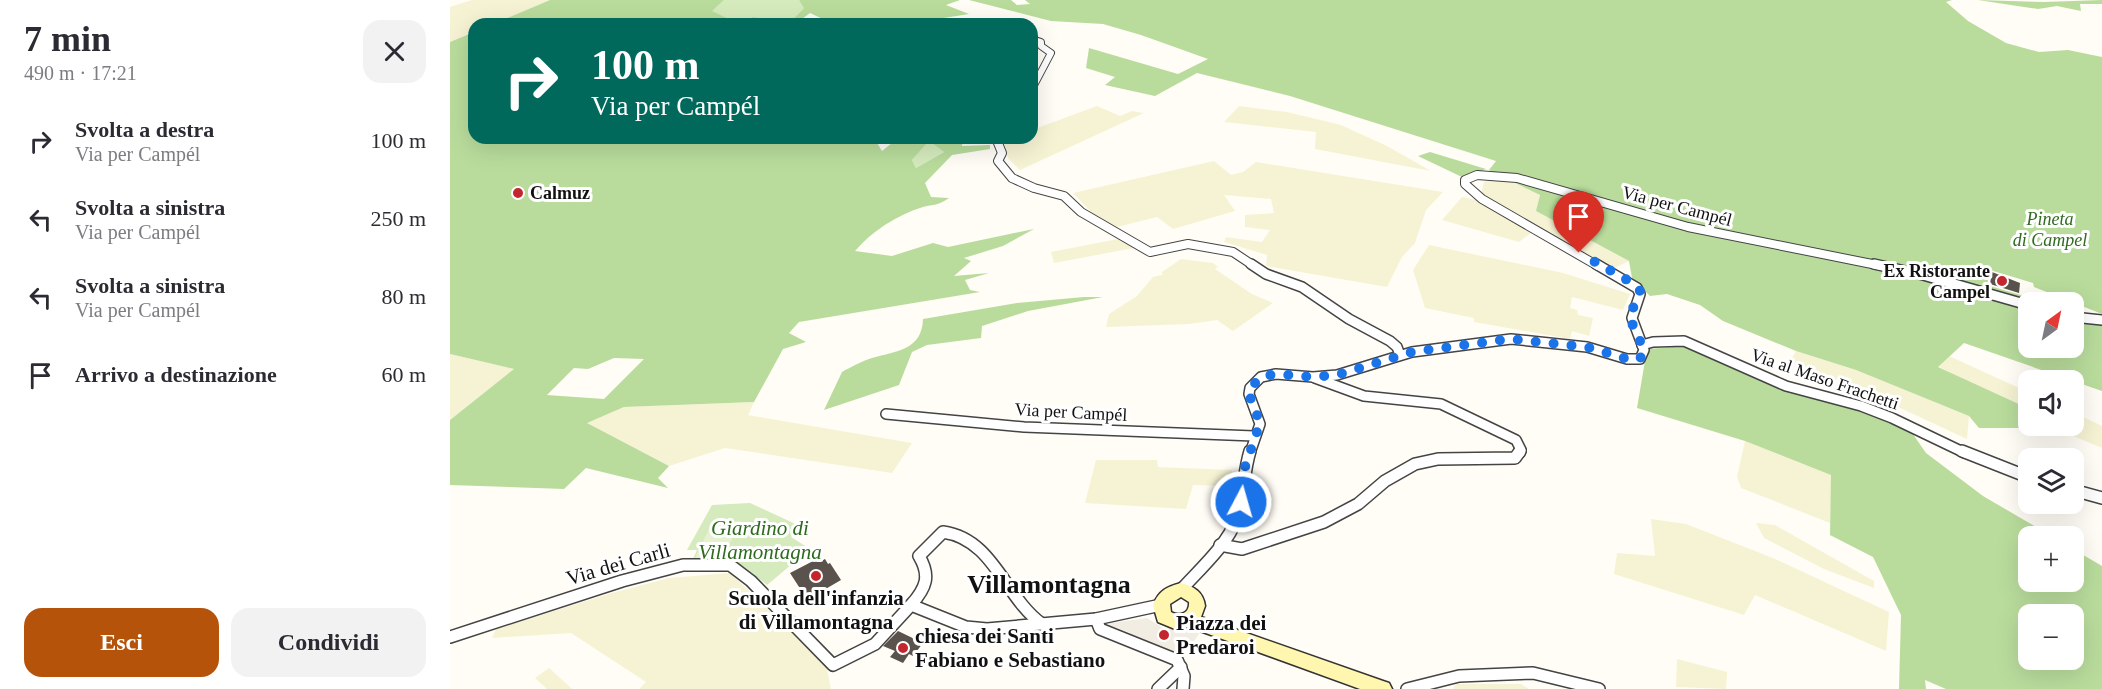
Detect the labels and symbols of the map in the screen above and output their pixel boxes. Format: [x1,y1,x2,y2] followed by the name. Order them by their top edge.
[1620,182,1734,230] street label: Via per Campél
[530,183,590,203] place label: Calmuz
[511,186,525,200] marker: Calmuz
[1553,191,1604,253] pin
[2013,209,2087,250] park label: Pineta di Campel
[1884,261,1990,302] place label: Ex Ristorante Campel
[1995,274,2009,288] marker: Ex Ristorante Campel
[2018,292,2084,358] north arrow
[1748,344,1902,414] street label: Via al Maso Frachetti
[1014,399,1128,425] street label: Via per Campél
[1209,470,1273,534] position arrow
[698,516,822,564] park label: Giardino di Villamontagna
[563,538,673,590] street label: Via dei Carli
[809,569,823,583] marker: Scuola dell'infanzia di Villamontagna
[967,570,1131,599] district label: Villamontagna
[728,586,904,634] place label: Scuola dell'infanzia di Villamontagna
[1176,611,1267,659] place label: Piazza dei Predaroi
[915,624,1105,672] place label: chiesa dei Santi Fabiano e Sebastiano
[1157,628,1171,642] marker: Piazza dei Predaroi
[896,641,910,655] marker: chiesa dei Santi Fabiano e Sebastiano

